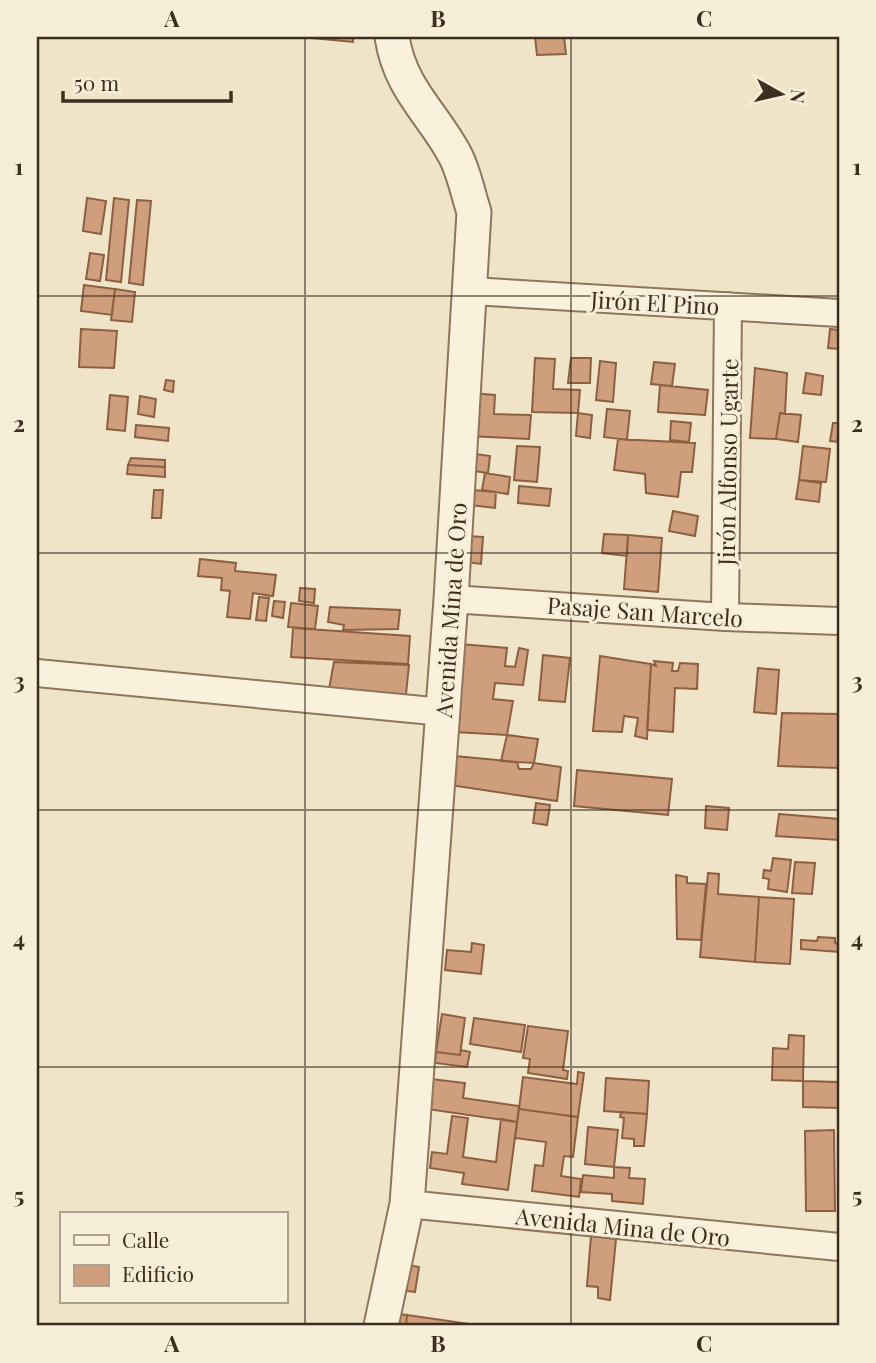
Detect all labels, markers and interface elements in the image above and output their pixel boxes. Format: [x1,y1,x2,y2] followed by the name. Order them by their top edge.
[163,2,180,33] text: A
[430,2,446,33] text: B
[696,2,712,33] text: C
[63,60,231,104] scale bar
[746,60,816,130] north arrow
[74,68,120,96] text: 50 m
[785,88,813,105] text: N
[15,150,24,181] text: 1
[853,150,862,181] text: 1
[589,283,720,321] street label: Jirón El Pino
[710,358,744,567] street label: Jirón Alfonso Ugarte
[13,407,25,438] text: 2
[851,407,863,438] text: 2
[427,501,473,720] street label: Avenida Mina de Oro
[546,589,744,633] street label: Pasaje San Marcelo
[13,664,25,695] text: 3
[851,664,863,695] text: 3
[13,922,25,953] text: 4
[851,922,863,953] text: 4
[14,1179,24,1210] text: 5
[852,1179,862,1210] text: 5
[513,1199,732,1253] street label: Avenida Mina de Oro
[60,1212,287,1304] legend
[122,1225,169,1253] text: Calle
[122,1259,194,1287] text: Edificio
[163,1327,180,1358] text: A
[430,1327,446,1358] text: B
[696,1327,712,1358] text: C

